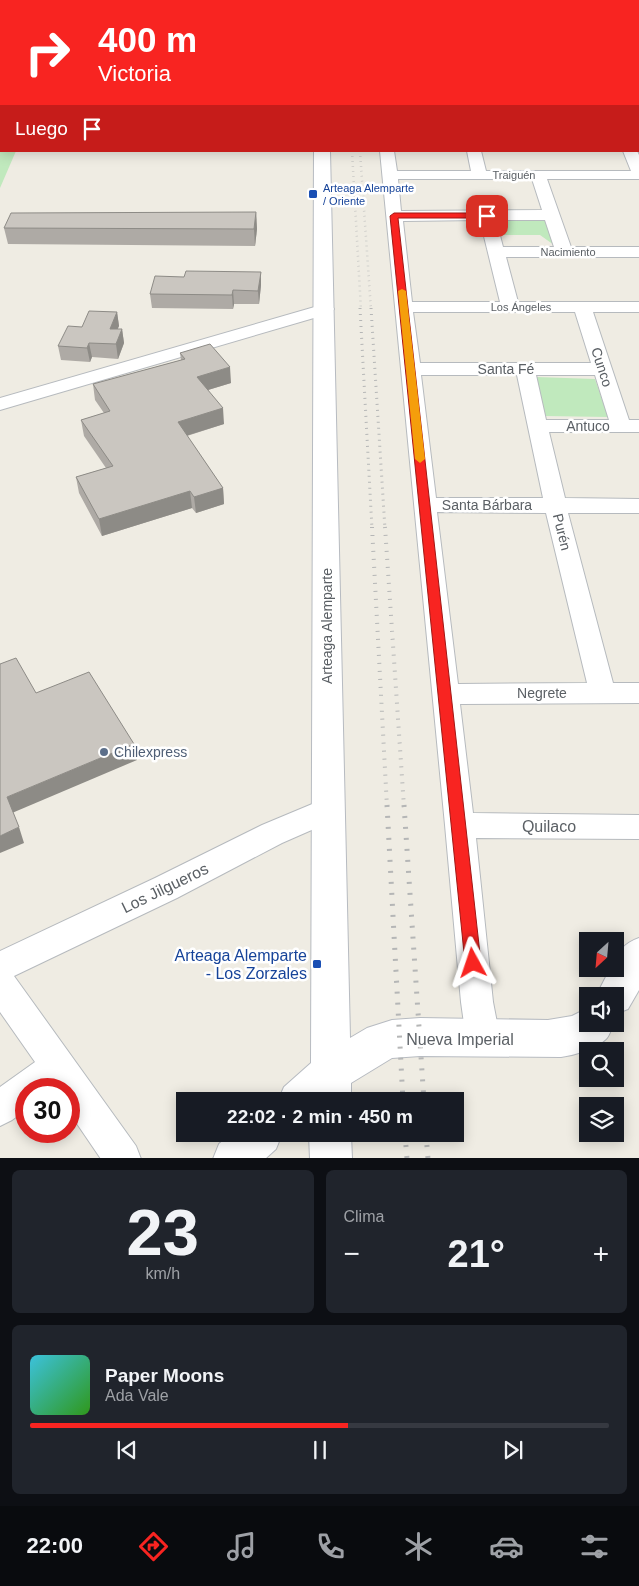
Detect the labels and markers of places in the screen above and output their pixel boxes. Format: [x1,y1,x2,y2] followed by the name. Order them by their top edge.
[323,182,414,207] place label: Arteaga Alemparte / Oriente
[307,188,319,200] marker: Arteaga Alemparte / Oriente
[466,195,508,237] pin
[114,744,187,760] place label: Chilexpress
[98,746,110,758] marker: Chilexpress
[174,947,307,982] place label: Arteaga Alemparte - Los Zorzales
[311,958,323,970] marker: Arteaga Alemparte - Los Zorzales

